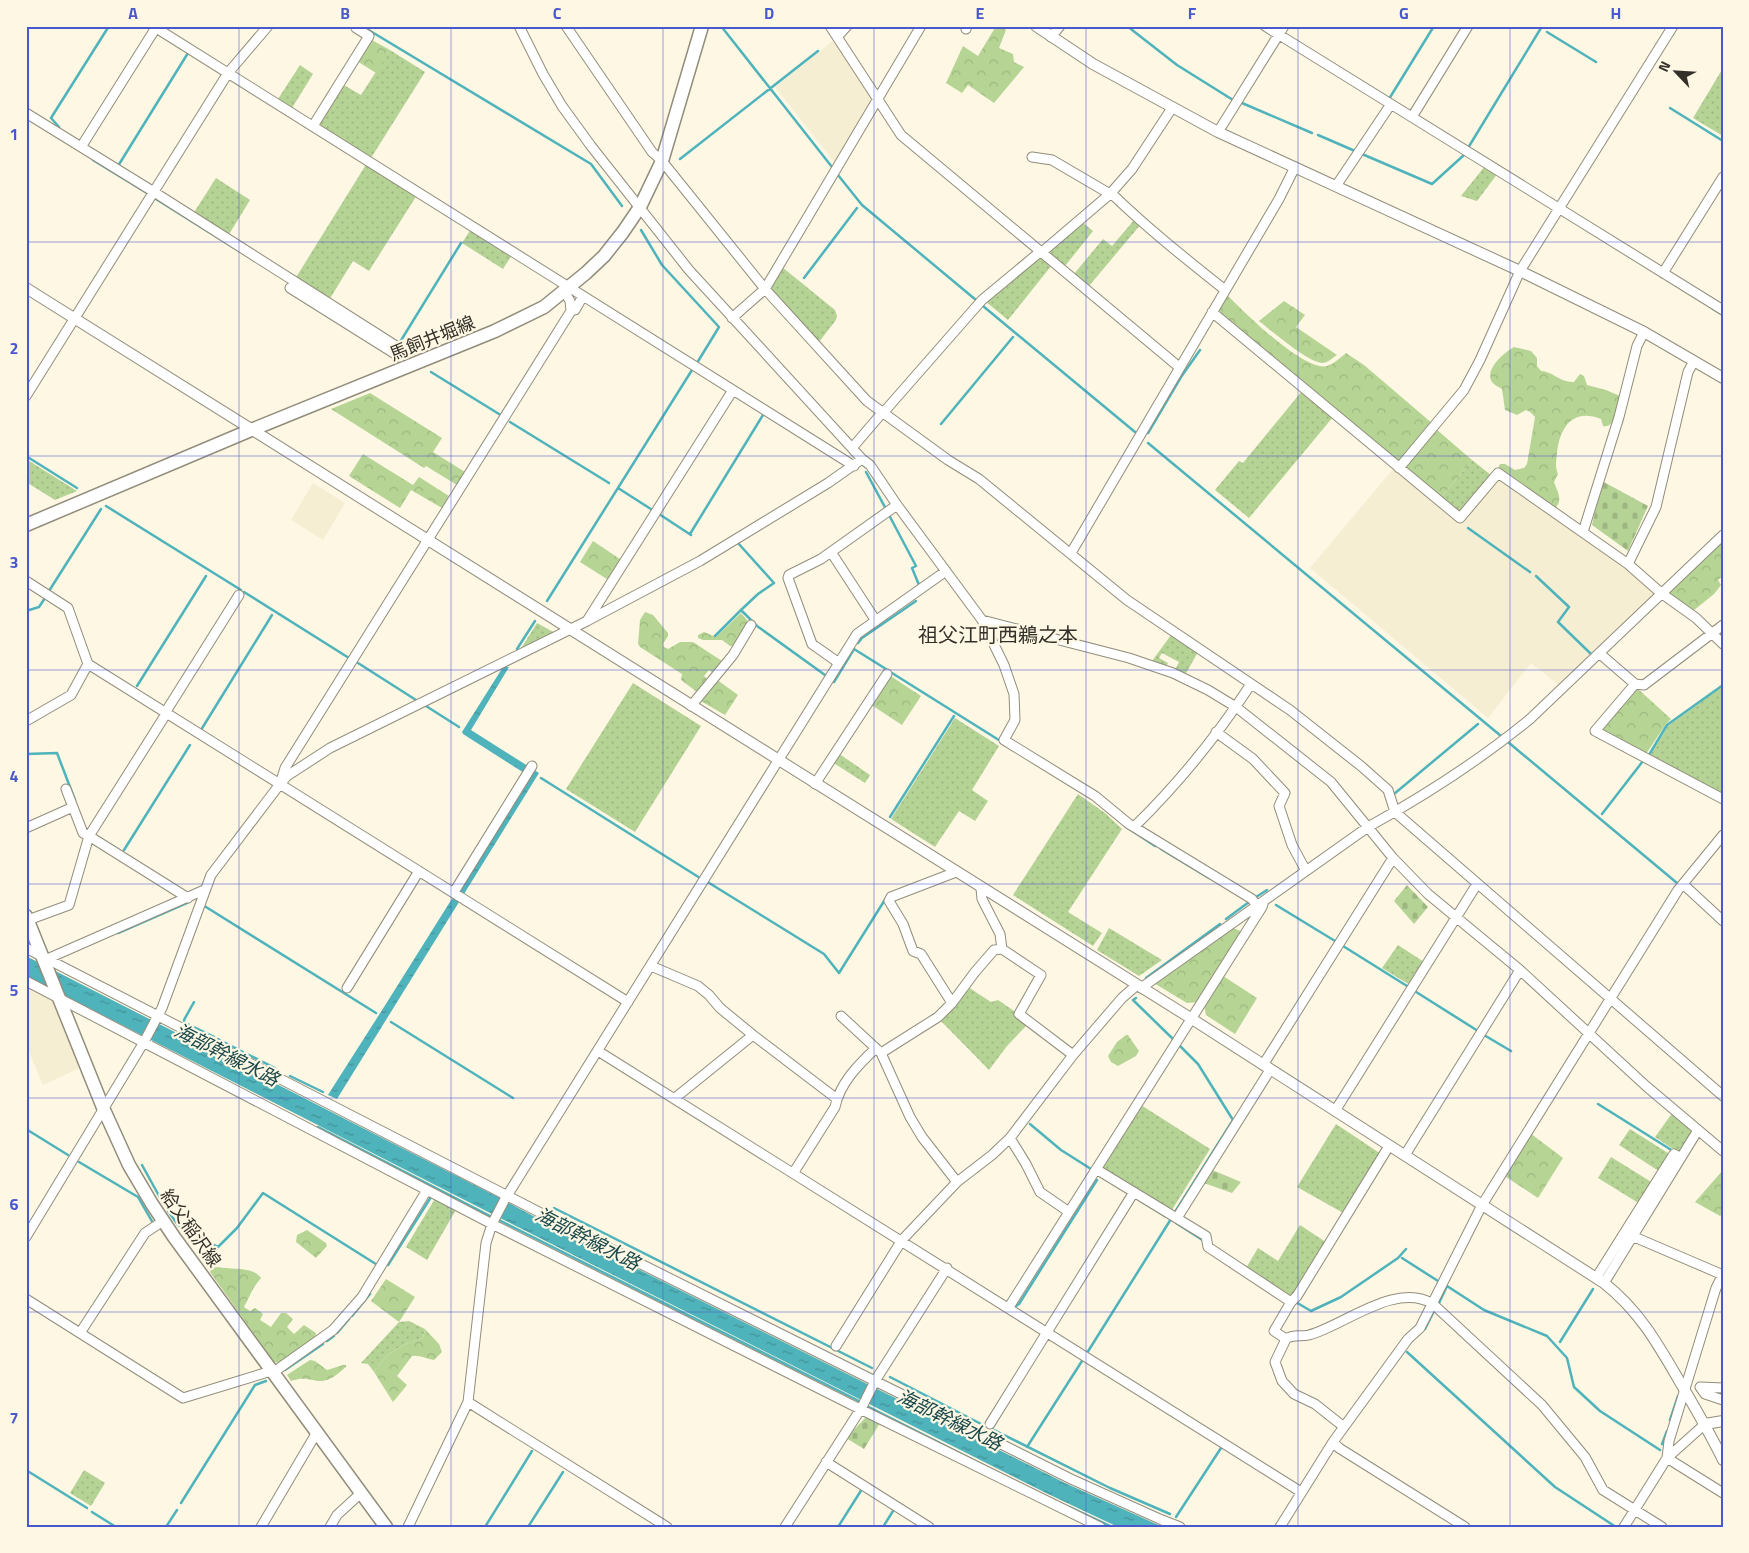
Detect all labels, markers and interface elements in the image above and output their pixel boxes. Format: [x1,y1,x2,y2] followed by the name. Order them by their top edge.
[128,1,138,25] text: A
[340,1,350,25] text: B
[553,1,562,25] text: C
[764,1,774,25] text: D
[976,1,985,25] text: E
[1188,1,1197,25] text: F
[1399,1,1409,25] text: G
[1611,1,1621,25] text: H
[1652,48,1702,98] north arrow
[1652,57,1675,75] text: N
[10,122,18,146] text: 1
[385,309,479,367] street label: 馬飼井堀線
[10,336,18,360] text: 2
[10,550,18,574] text: 3
[918,619,1078,650] district label: 祖父江町西鵜之本
[10,764,19,788] text: 4
[10,978,19,1002] text: 5
[170,1015,286,1094] water label: 海部幹線水路
[154,1183,228,1273] street label: 給父稲沢線
[10,1192,19,1216] text: 6
[531,1199,647,1278] water label: 海部幹線水路
[892,1381,1009,1458] water label: 海部幹線水路
[10,1406,18,1430] text: 7

